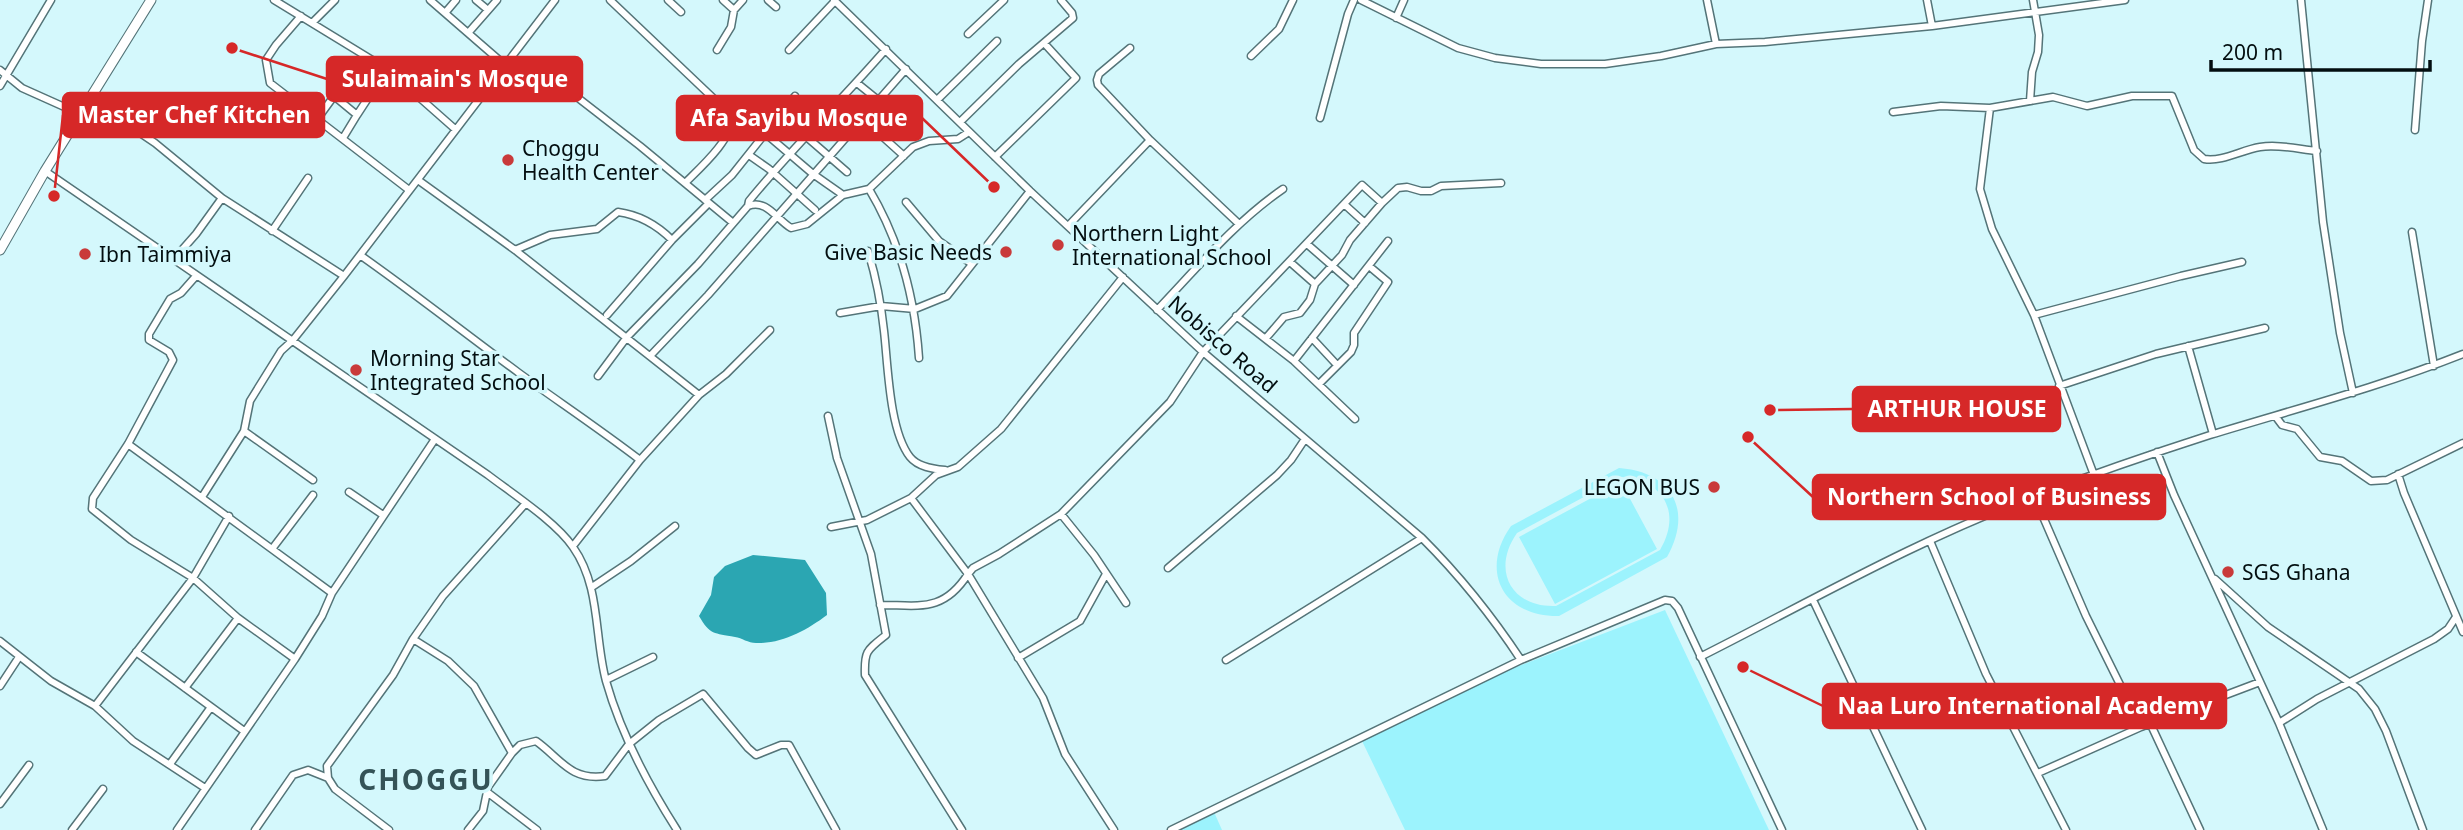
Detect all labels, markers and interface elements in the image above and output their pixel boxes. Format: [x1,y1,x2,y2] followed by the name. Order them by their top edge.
[2211,28,2430,72] scale bar
[2222,38,2283,66] text: 200 m
[327,57,582,101] callout: Sulaimain's Mosque
[342,62,568,94] text: Sulaimain's Mosque
[63,93,324,137] callout: Master Chef Kitchen
[677,96,922,140] callout: Afa Sayibu Mosque
[78,98,310,130] text: Master Chef Kitchen
[690,101,908,133] text: Afa Sayibu Mosque
[522,134,659,186] place label: Choggu Health Center
[500,152,516,168] marker: Choggu Health Center
[1072,219,1272,271] place label: Northern Light International School
[1050,237,1066,253] marker: Northern Light International School
[824,238,992,266] place label: Give Basic Needs
[99,240,232,268] place label: Ibn Taimmiya
[998,244,1014,260] marker: Give Basic Needs
[77,246,93,262] marker: Ibn Taimmiya
[1163,289,1283,399] street label: Nobisco Road
[370,344,546,396] place label: Morning Star Integrated School
[348,362,364,378] marker: Morning Star Integrated School
[1853,387,2060,431] callout: ARTHUR HOUSE
[1867,392,2047,424] text: ARTHUR HOUSE
[1584,473,1700,501] place label: LEGON BUS
[1813,475,2165,519] callout: Northern School of Business
[1706,479,1722,495] marker: LEGON BUS
[1827,480,2151,512] text: Northern School of Business
[2242,558,2351,586] place label: SGS Ghana
[2220,564,2236,580] marker: SGS Ghana
[1823,684,2226,728] callout: Naa Luro International Academy
[1837,689,2213,721] text: Naa Luro International Academy
[358,760,494,798] district label: CHOGGU

